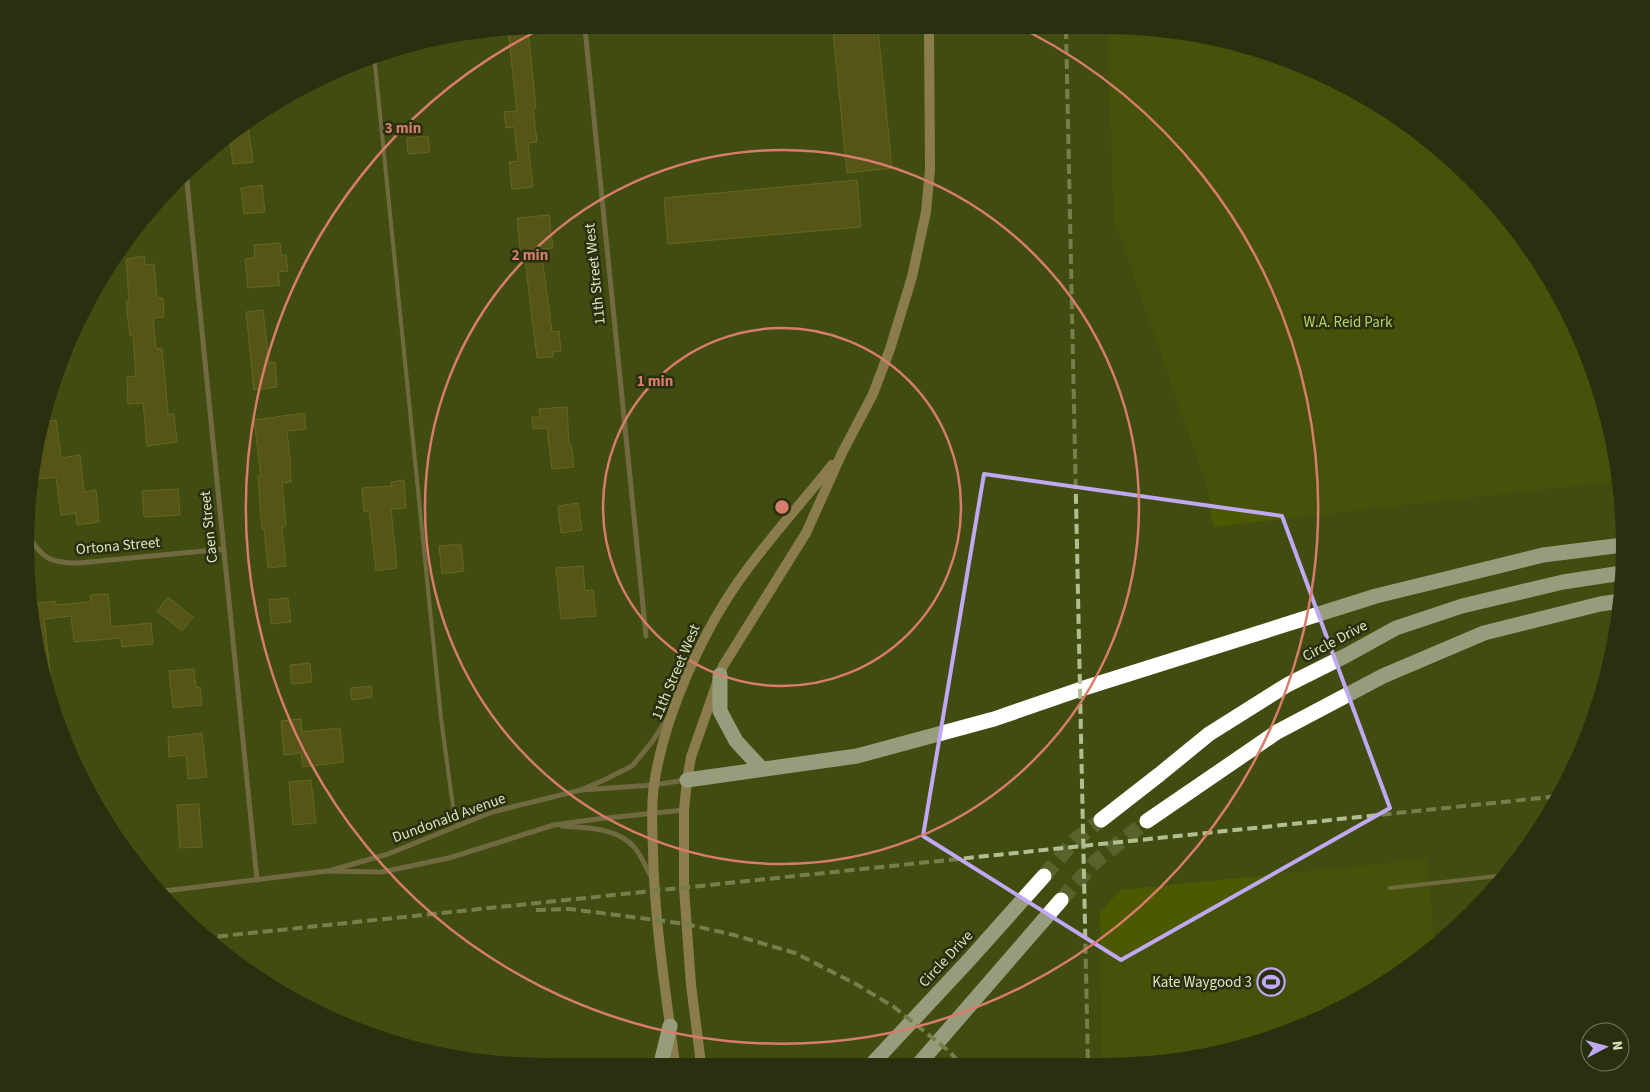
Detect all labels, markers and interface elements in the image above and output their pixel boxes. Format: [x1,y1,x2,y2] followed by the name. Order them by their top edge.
[385,118,421,139] text: 3 min
[579,222,611,326] street label: 11th Street West
[512,245,548,266] text: 2 min
[1304,312,1393,333] park label: W.A. Reid Park
[637,371,673,392] text: 1 min
[195,490,223,564] street label: Caen Street
[773,498,791,516] centre of rings
[75,532,161,560] street label: Ortona Street
[1299,615,1371,667] street label: Circle Drive
[646,621,706,723] street label: 11th Street West
[389,788,509,848] street label: Dundonald Avenue
[914,926,978,992] street label: Circle Drive
[1256,967,1286,997] sports icon: Kate Waygood 3
[1152,972,1252,993] place label: Kate Waygood 3
[1580,1022,1630,1072] north arrow
[1607,1040,1627,1051] text: N

